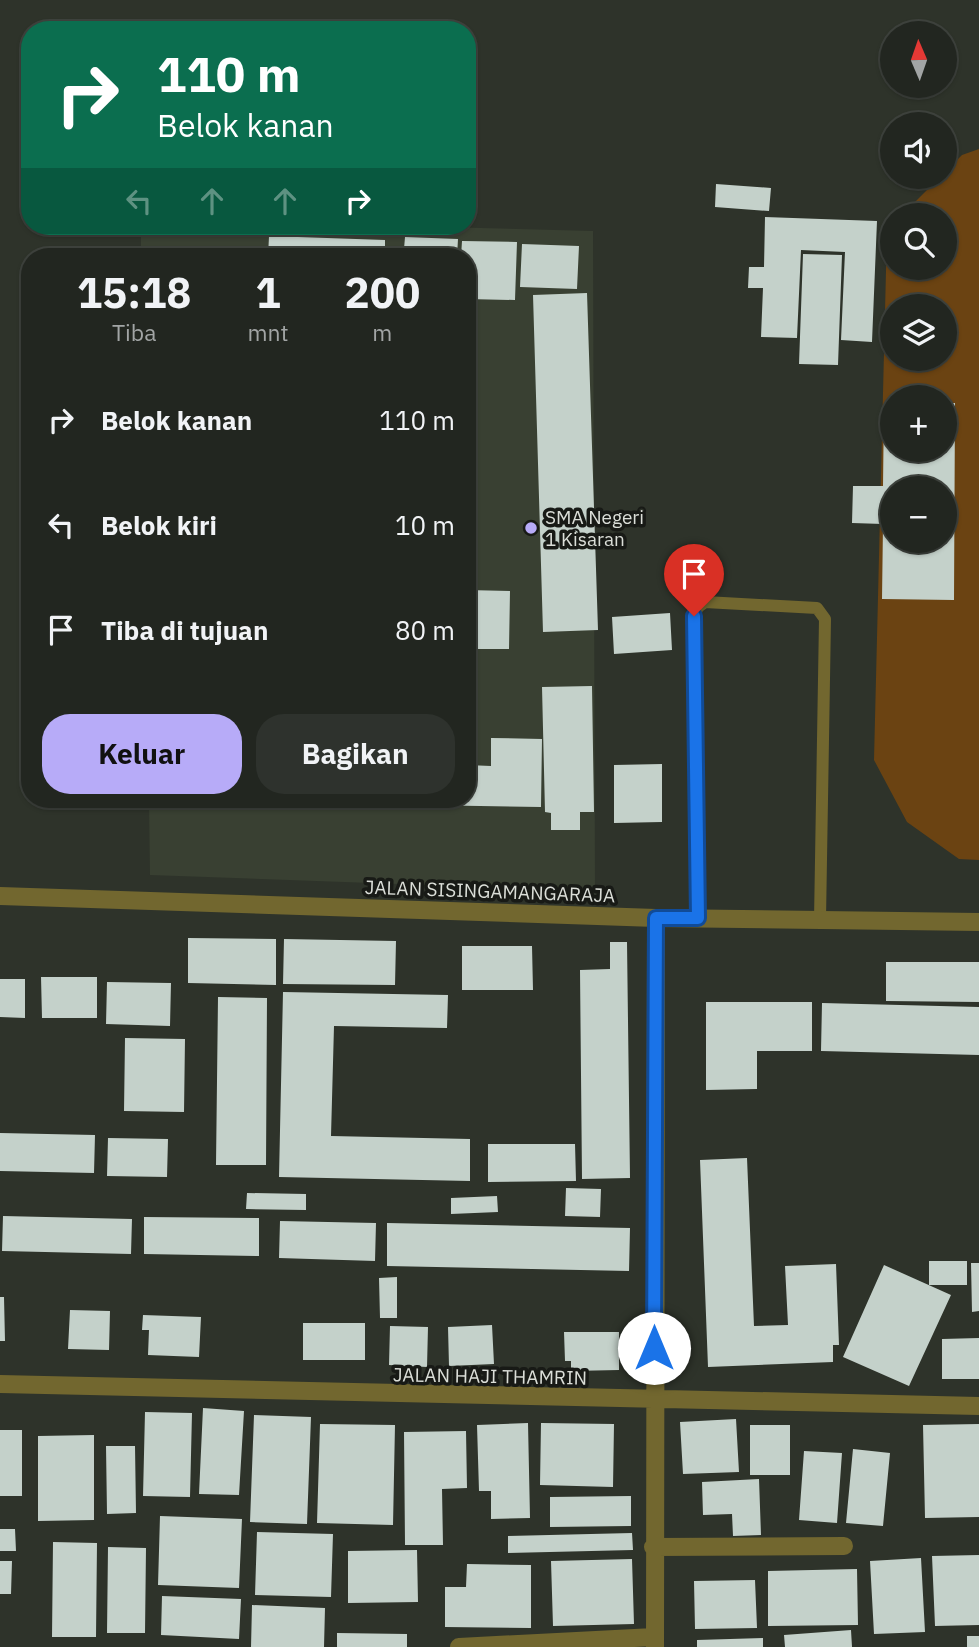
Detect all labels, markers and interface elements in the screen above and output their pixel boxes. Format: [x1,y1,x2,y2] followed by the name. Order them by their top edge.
[880,21,957,98] north arrow
[880,21,957,553] map controls
[157,42,301,105] text: 110 m
[42,49,133,140] icon: right
[157,104,334,146] text: Belok kanan
[880,112,957,189] button: sound
[120,182,158,220] icon: left
[193,182,231,220] icon: ahead
[266,182,304,220] icon: ahead
[339,182,377,220] icon: right
[880,203,957,280] button: search
[77,265,192,320] text: 15:18
[255,265,281,320] text: 1
[345,265,420,320] text: 200
[880,294,957,371] button: layers
[112,317,156,347] text: Tiba
[247,317,289,347] text: mnt
[372,317,392,347] text: m
[880,385,957,462] button: +
[42,401,80,439] icon: right
[101,403,252,437] text: Belok kanan
[379,403,455,437] text: 110 m
[880,476,957,553] button: −
[545,505,644,551] place label: SMA Negeri 1 Kisaran
[42,506,80,544] icon: left
[101,508,217,542] text: Belok kiri
[395,508,455,542] text: 10 m
[523,520,539,536] marker: SMA Negeri 1 Kisaran
[664,544,724,616] pin
[675,555,713,593] icon: arrive
[42,611,80,649] icon: arrive
[101,613,268,647] text: Tiba di tujuan
[395,613,455,647] text: 80 m
[42,714,242,794] button: Keluar
[256,714,455,794] button: Bagikan
[364,875,616,907] street label: JALAN SISINGAMANGARAJA
[617,1311,691,1385] position arrow
[393,1362,587,1390] street label: JALAN HAJI THAMRIN

